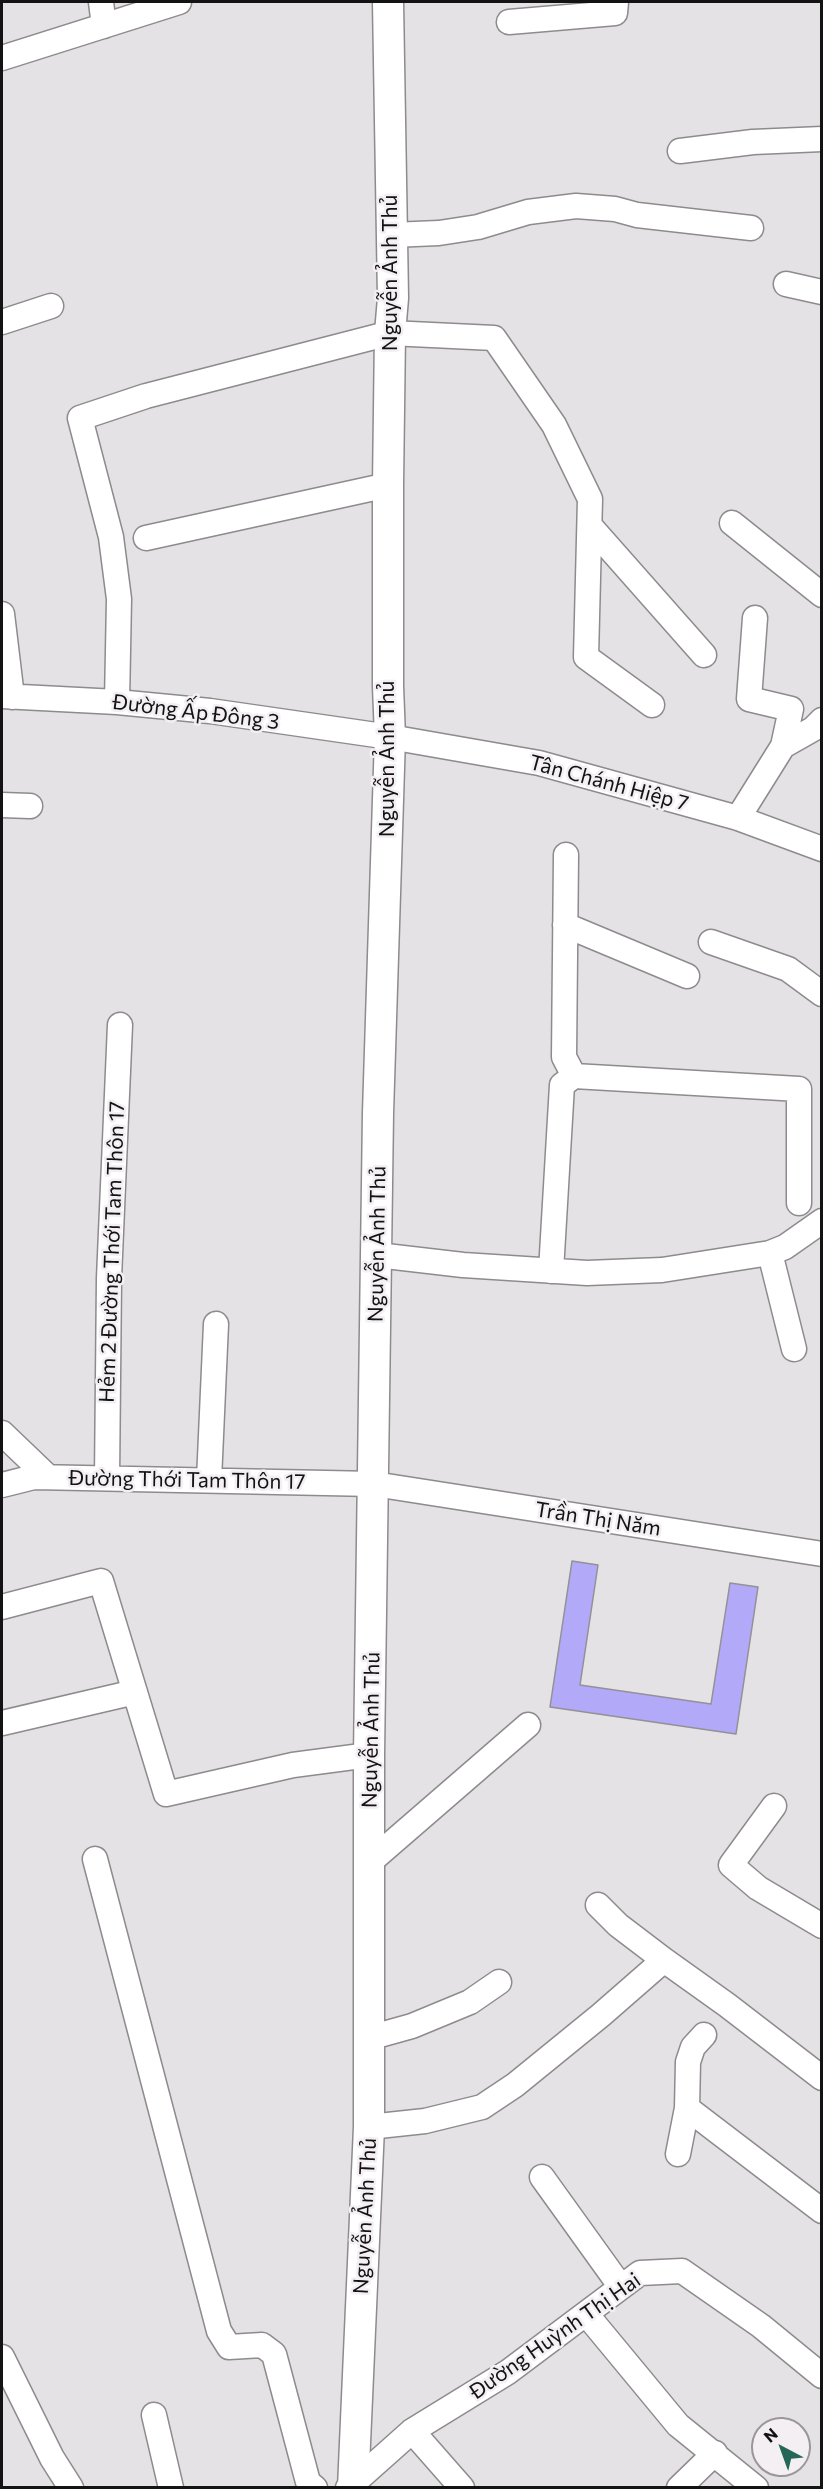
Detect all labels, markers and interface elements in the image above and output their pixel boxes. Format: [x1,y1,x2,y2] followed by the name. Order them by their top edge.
[377,195,403,351] street label: Nguyễn Ảnh Thủ
[374,681,400,837] street label: Nguyễn Ảnh Thủ
[111,689,281,735] street label: Đường Ấp Đông 3
[527,750,691,816] street label: Tân Chánh Hiệp 7
[94,1101,130,1403] street label: Hẻm 2 Đường Thới Tam Thôn 17
[363,1166,391,1322] street label: Nguyễn Ảnh Thủ
[68,1465,306,1495] street label: Đường Thới Tam Thôn 17
[533,1497,663,1541] street label: Trần Thị Năm
[357,1652,385,1808] street label: Nguyễn Ảnh Thủ
[348,2137,382,2295] street label: Nguyễn Ảnh Thủ
[465,2267,645,2405] street label: Đường Huỳnh Thị Hai
[751,2417,811,2477] north arrow
[759,2423,781,2446] text: N

